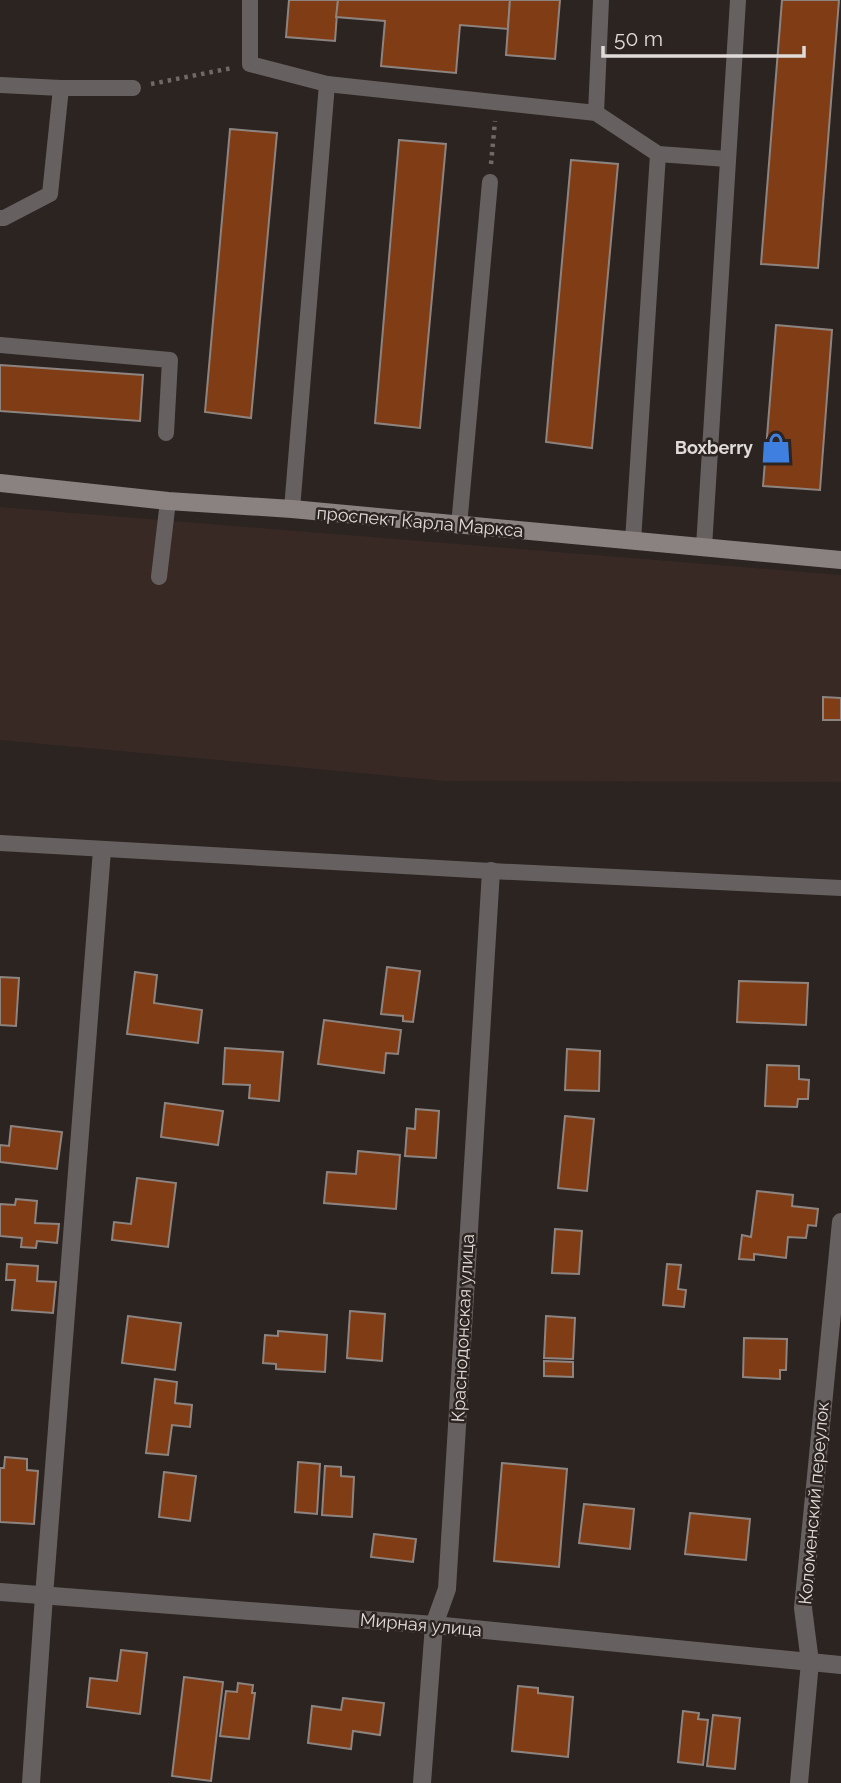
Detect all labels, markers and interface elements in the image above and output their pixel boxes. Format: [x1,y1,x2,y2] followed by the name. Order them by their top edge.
[603,14,804,58] scale bar
[614,26,663,51] text: 50 m
[759,431,793,465] shop icon: Boxberry
[675,437,753,458] place label: Boxberry
[316,502,524,541] street label: проспект Карла Маркса
[447,1233,478,1423] street label: Краснодонская улица
[794,1401,833,1605] street label: Коломенский переулок
[359,1609,483,1640] street label: Мирная улица

